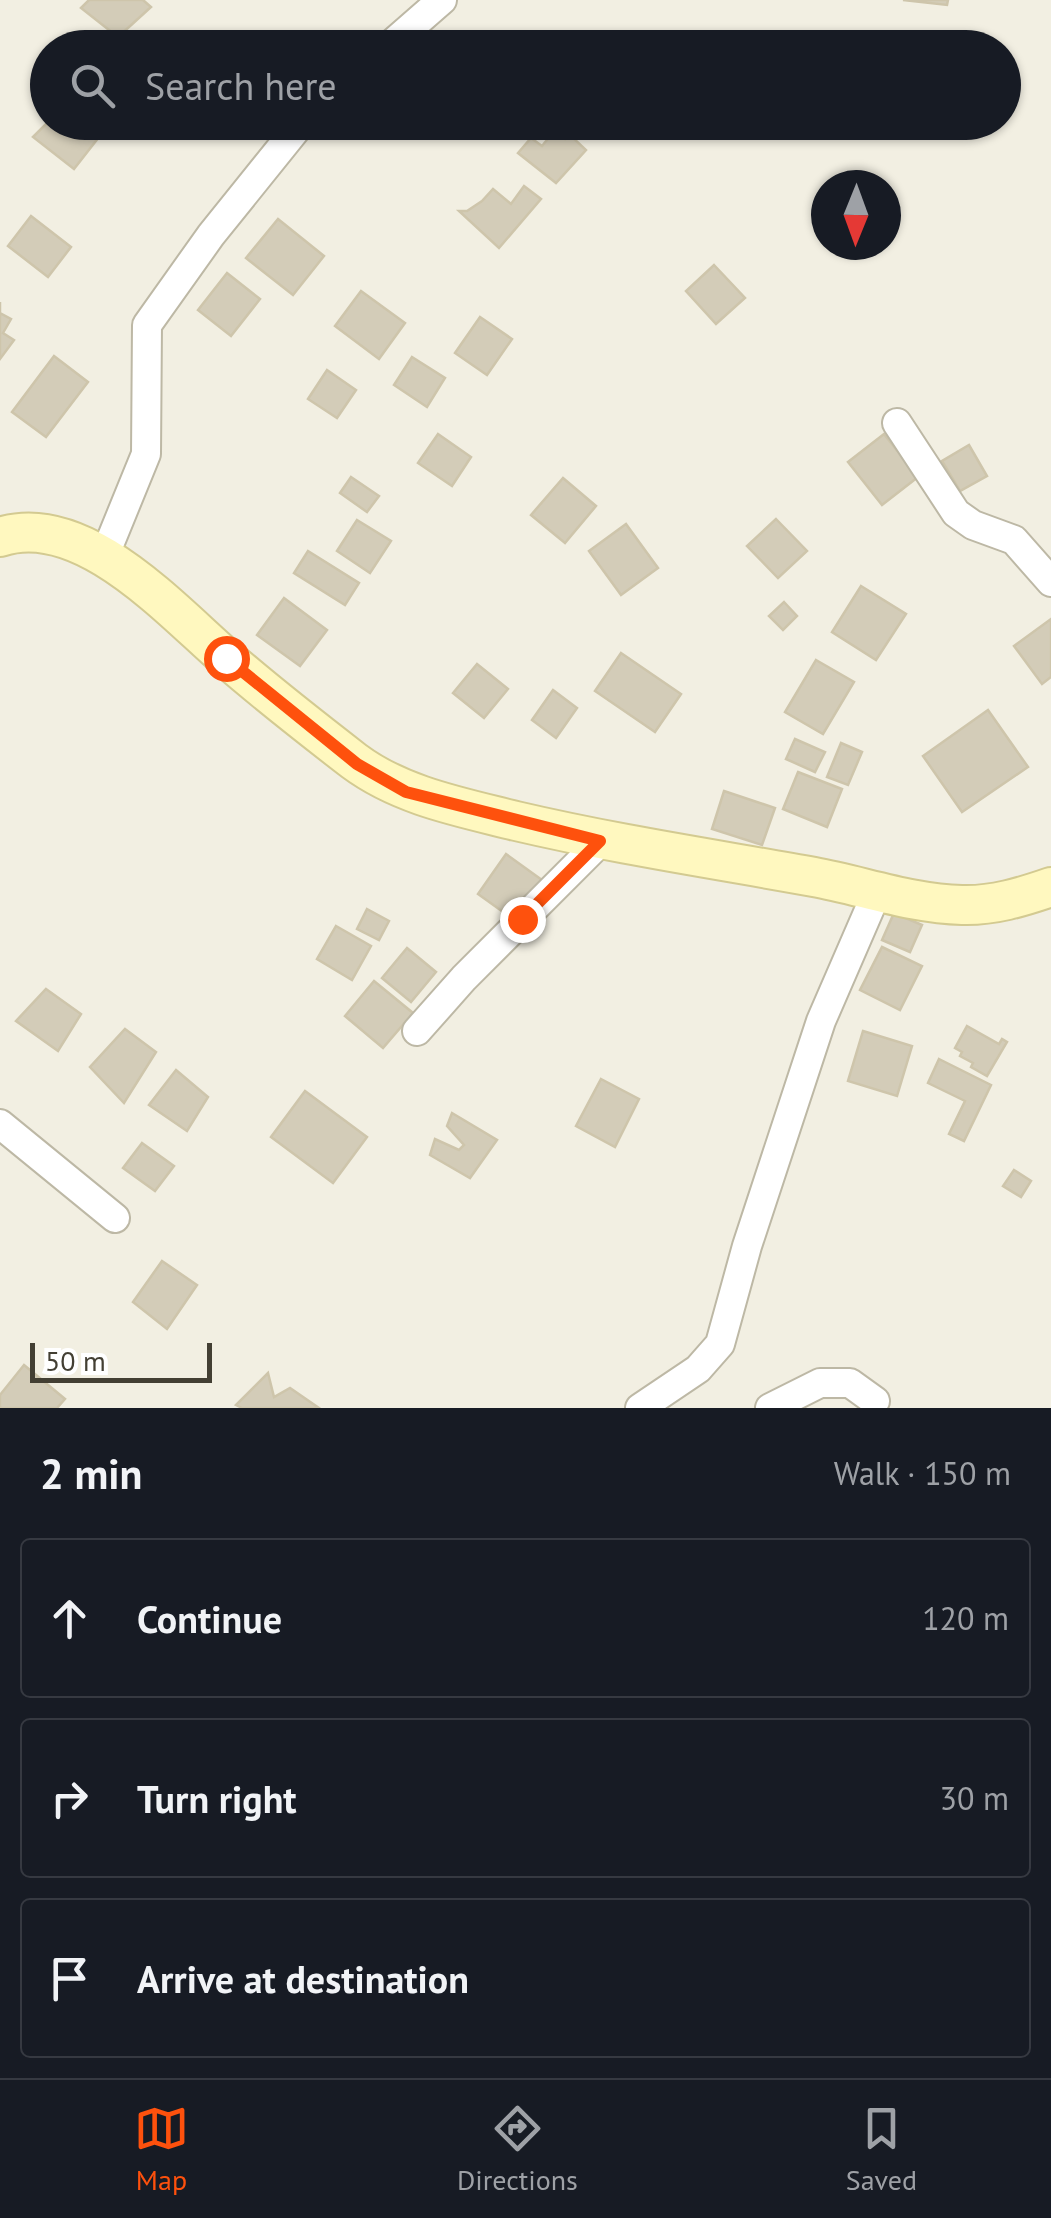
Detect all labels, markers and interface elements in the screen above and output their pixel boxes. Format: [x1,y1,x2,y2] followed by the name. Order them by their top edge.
[30,30,1021,140] search box
[65,58,120,113] icon: search
[145,61,337,110] text: Search here
[811,170,901,260] north arrow
[204,636,250,682] route start
[500,897,546,943] route end
[30,1338,212,1382] scale bar
[45,1342,106,1379] text: 50 m
[40,1446,142,1501] text: 2 min
[834,1452,1011,1494] text: Walk · 150 m
[42,1591,97,1646] icon: ahead
[137,1594,282,1643] text: Continue
[922,1597,1009,1639] text: 120 m
[42,1771,97,1826] icon: right
[137,1774,297,1823] text: Turn right
[940,1777,1009,1819] text: 30 m
[42,1951,97,2006] icon: arrive
[137,1954,469,2003] text: Arrive at destination
[134,2101,189,2198] tab: Map
[457,2101,578,2198] tab: Directions
[846,2101,917,2198] tab: Saved

